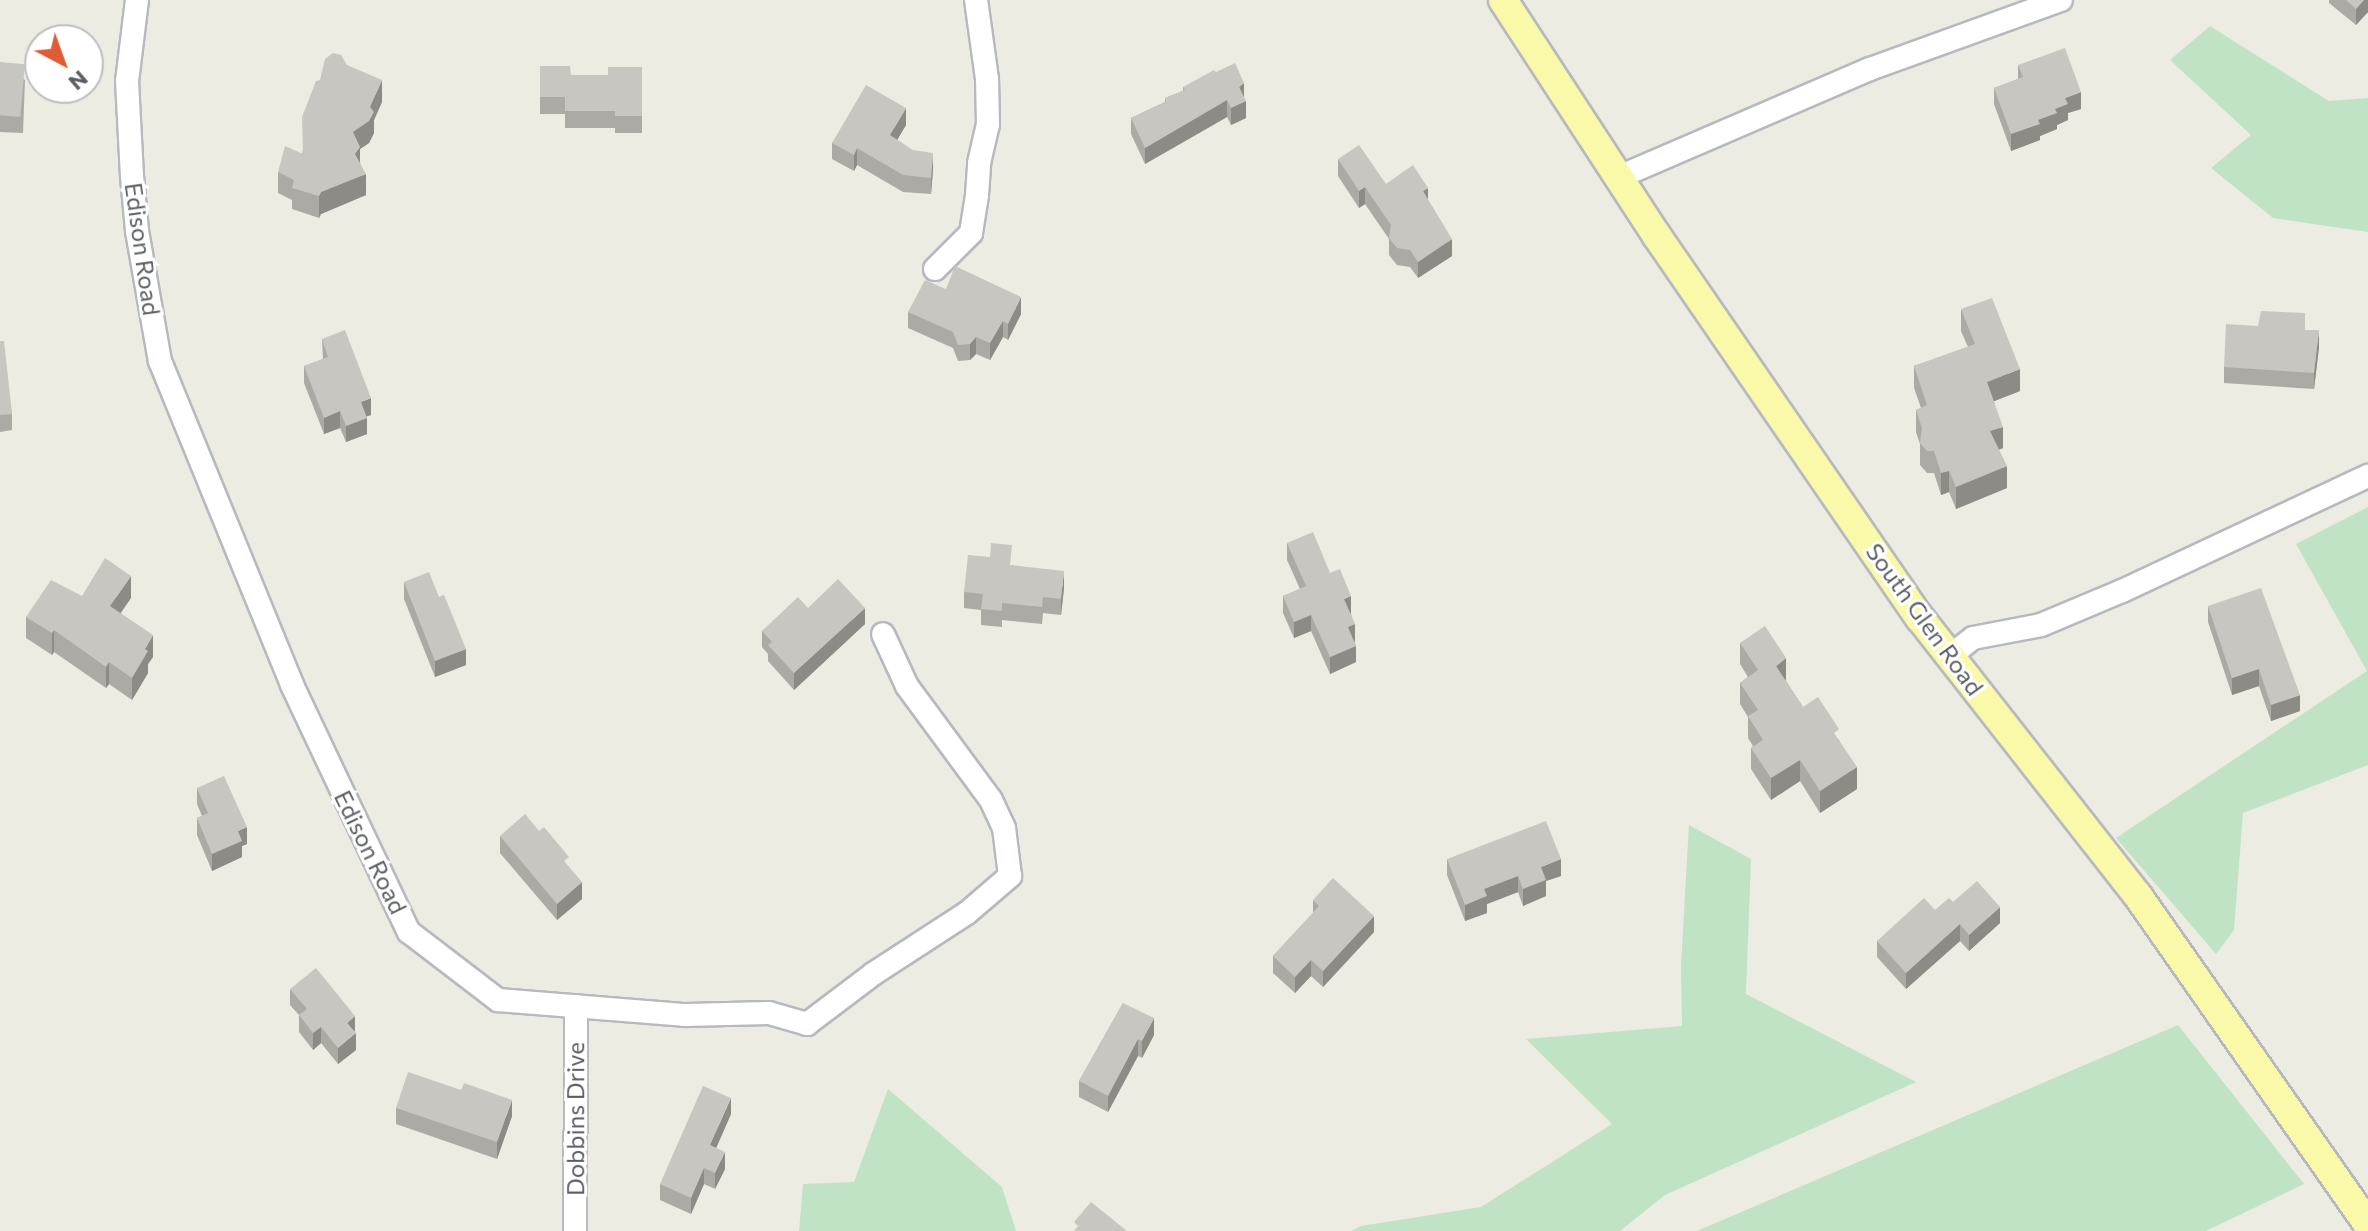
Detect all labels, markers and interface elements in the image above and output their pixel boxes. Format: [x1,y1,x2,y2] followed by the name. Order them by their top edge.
[24,24,104,104] north arrow
[64,65,94,97] text: N
[119,181,167,317] street label: Edison Road
[1860,537,1990,701] street label: South Glen Road
[329,786,413,918] street label: Edison Road
[561,1042,589,1196] street label: Dobbins Drive

